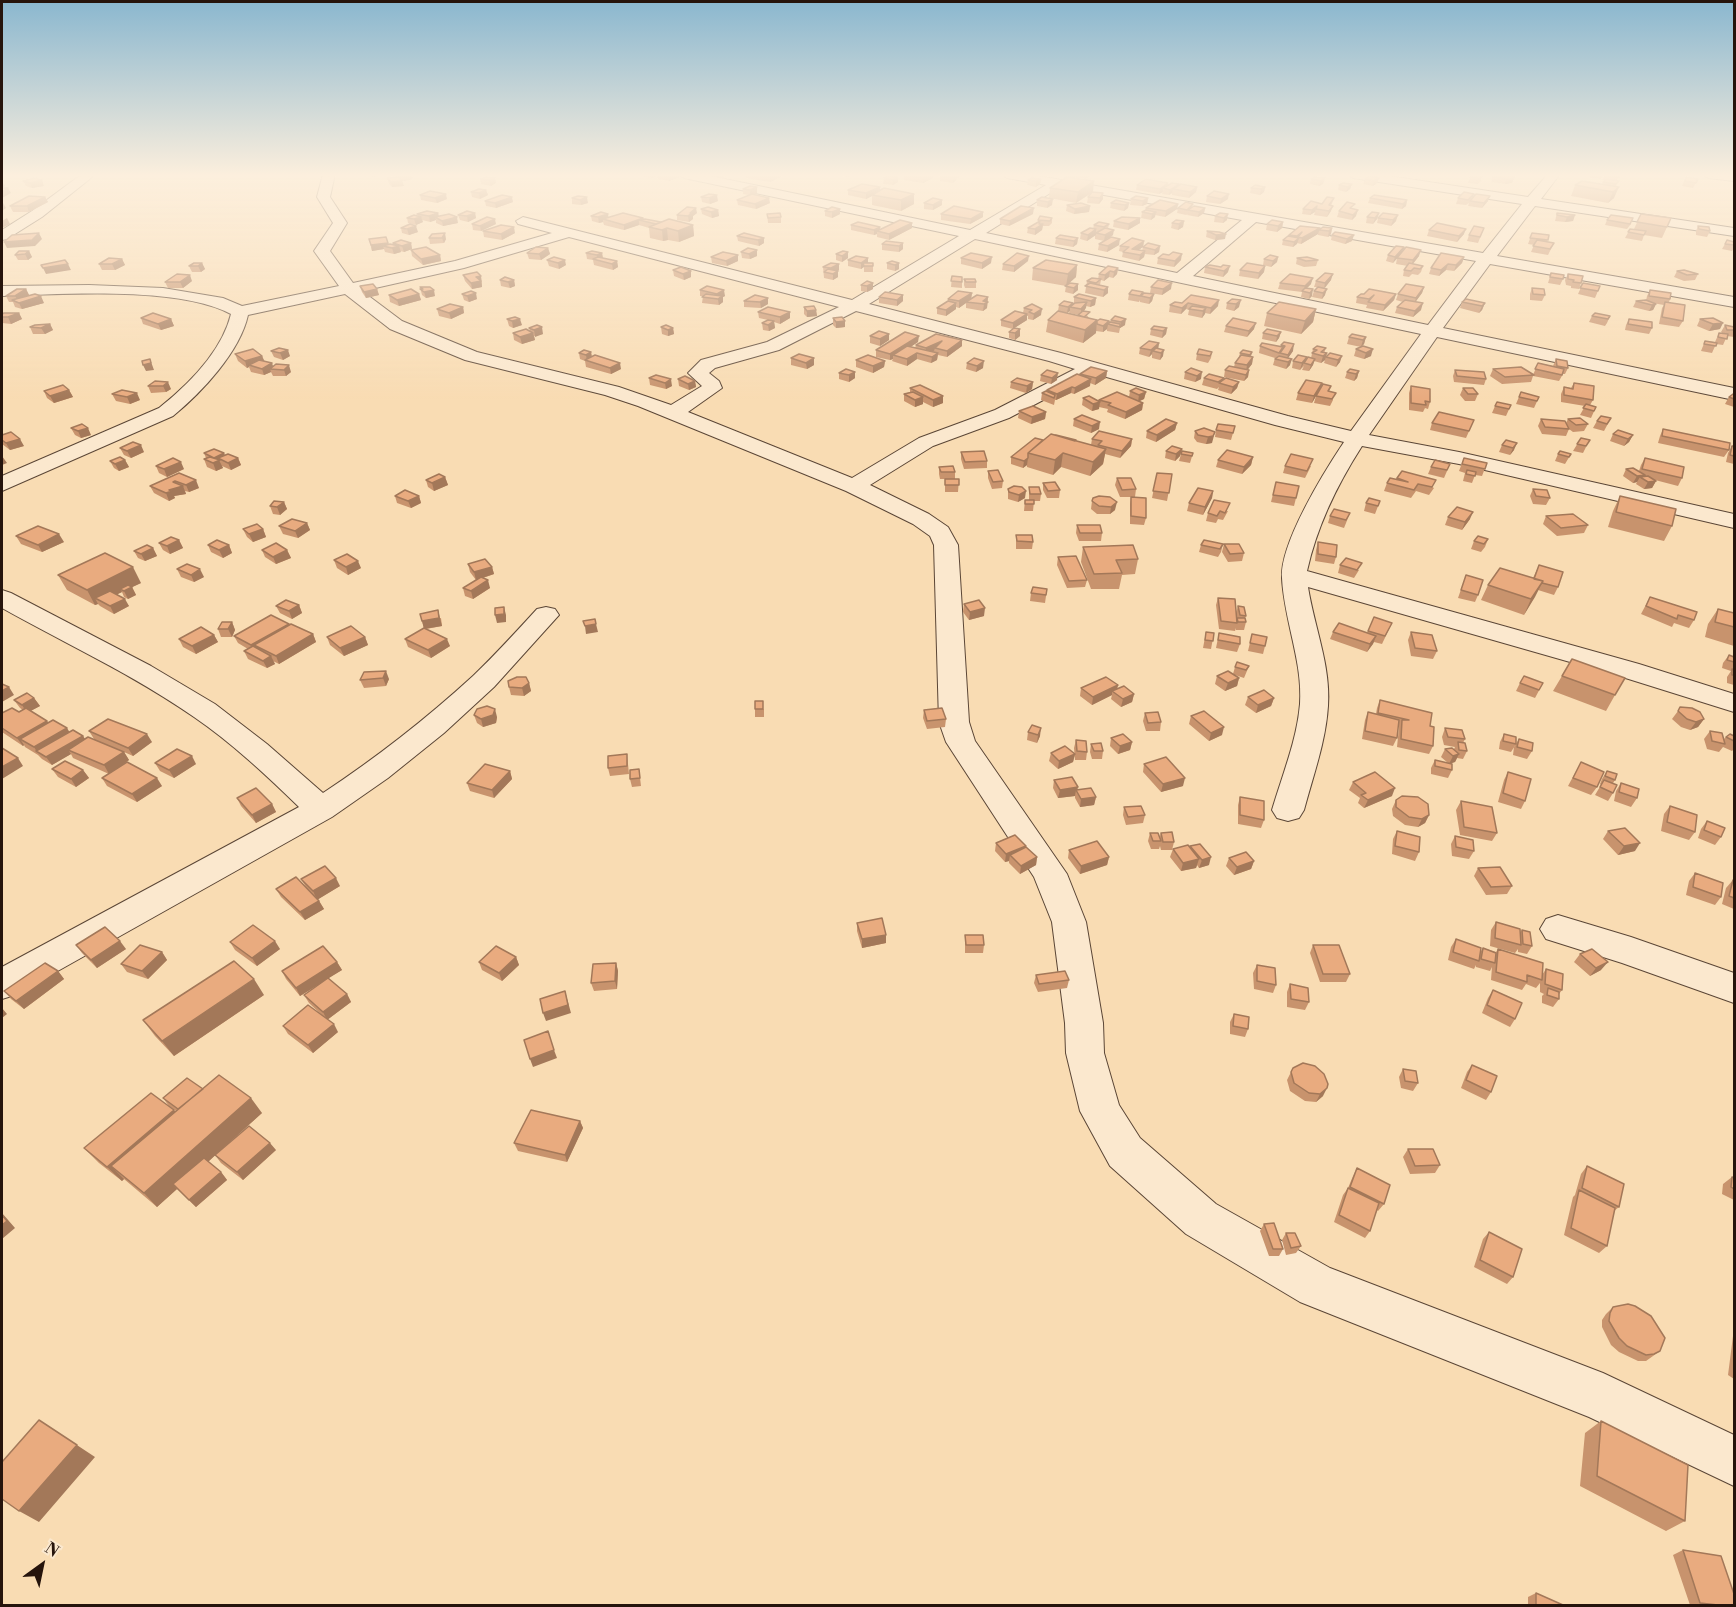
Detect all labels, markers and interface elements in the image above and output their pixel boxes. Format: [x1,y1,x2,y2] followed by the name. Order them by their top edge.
[12,1535,72,1595] north arrow
[41,1538,63,1562] text: N

